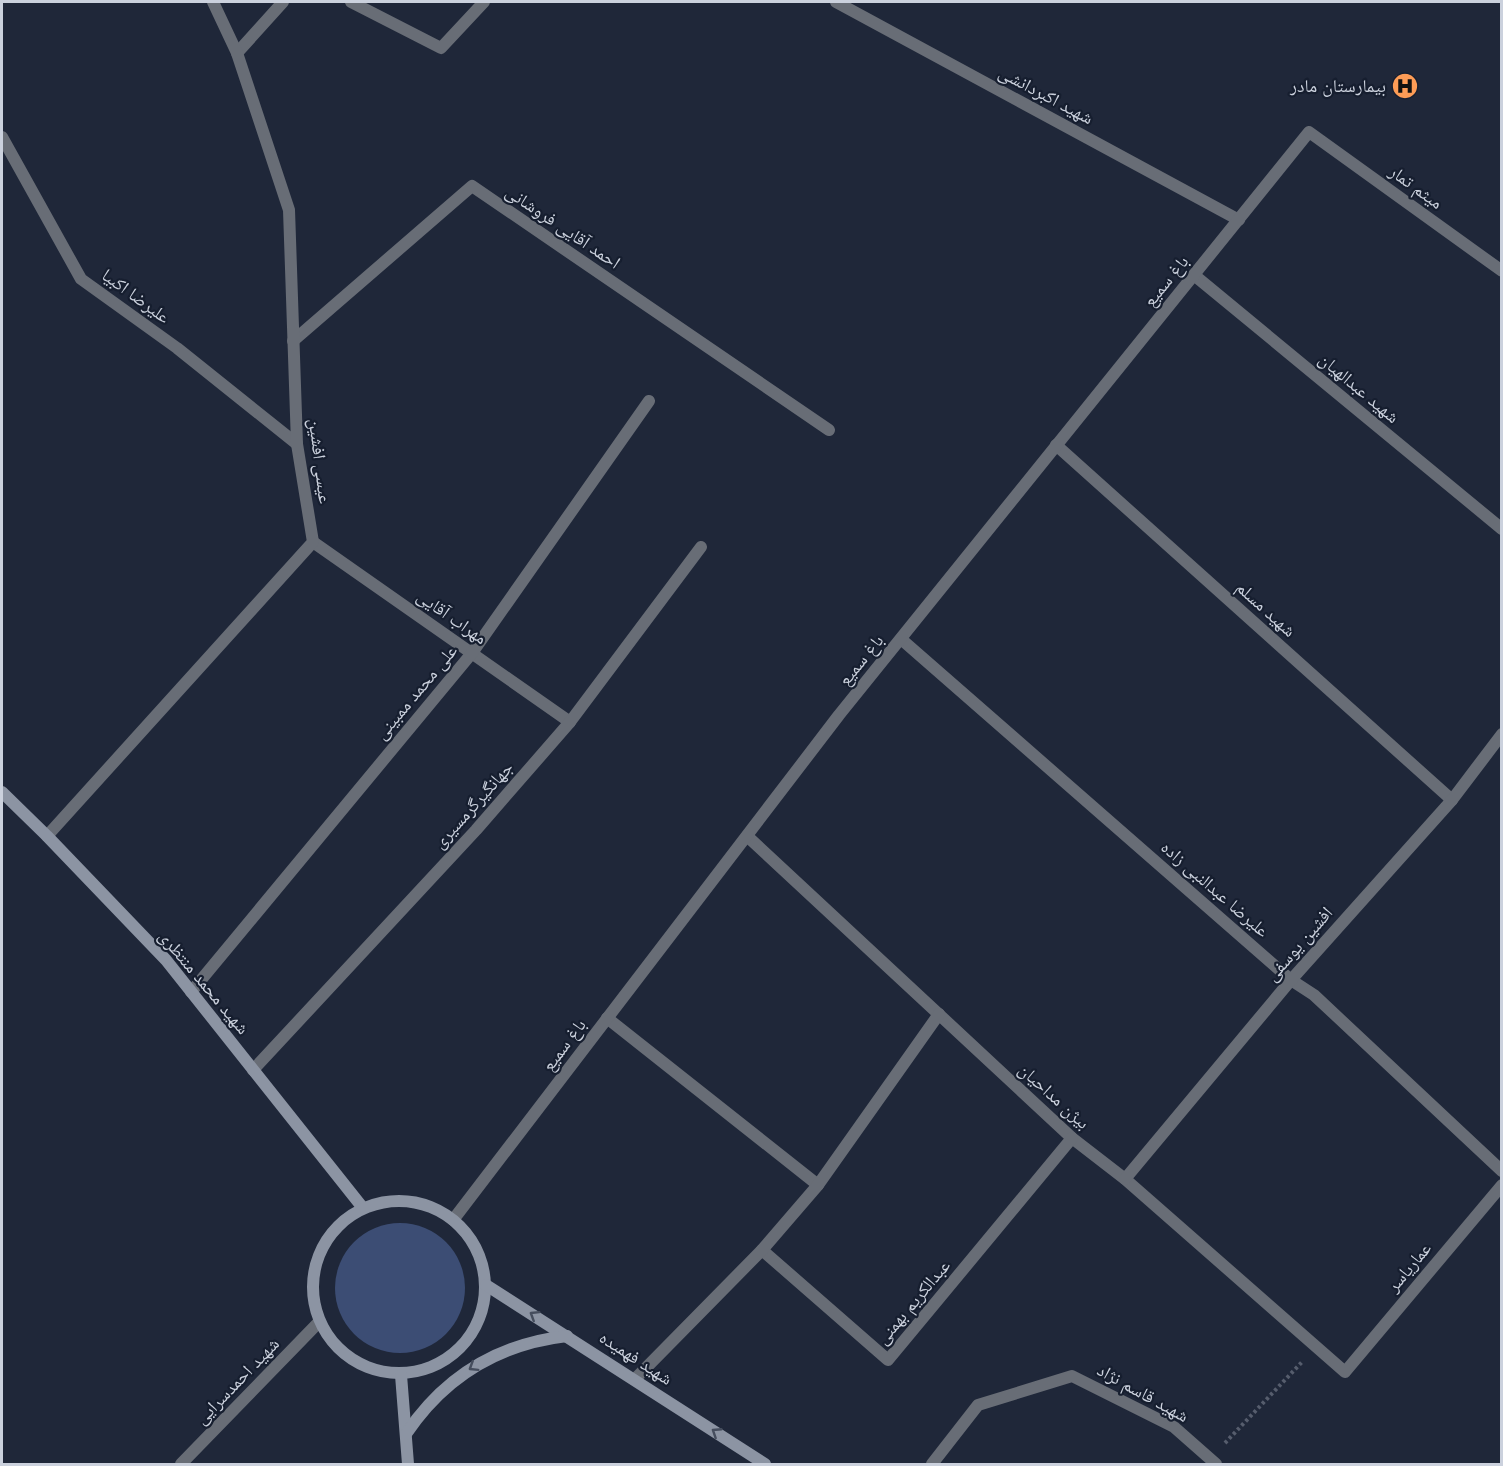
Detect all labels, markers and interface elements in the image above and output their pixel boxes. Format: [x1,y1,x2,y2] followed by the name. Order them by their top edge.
[995,62,1097,129] street label: شهید اکبردانشی
[1390,71,1420,101] hospital icon: بیمارستان مادر
[1289,76,1386,97] place label: بیمارستان مادر
[1384,160,1446,215] street label: میثم تمار
[501,181,624,273] street label: احمد آقایی فروشانی
[1139,251,1194,312] street label: باغ سمیع
[98,265,174,328] street label: علیرضا اکبیا
[1314,349,1403,428] street label: شهید عبدالهیان
[304,417,335,505] street label: عیسی افشین
[1231,577,1300,642] street label: شهید مسلم
[413,586,491,649] street label: مهراب آقایی
[834,630,889,691] street label: باغ سمیع
[371,641,462,744] street label: علی محمد ممبینی
[429,758,518,853] street label: جهانگیرگرمسیری
[1157,837,1273,942] street label: علیرضا عبدالنبی زاده
[1261,903,1337,986] street label: افشین یوسفی
[154,926,253,1039] street label: شهید محمد منتظری
[538,1015,592,1076] street label: باغ سمیع
[1014,1059,1094,1134] street label: بیژن مداحیان
[1382,1238,1435,1297] street label: عماریاسر
[872,1256,956,1350] street label: عبدالکریم بهمنی
[530,1311,540,1323] one-way arrow
[596,1327,676,1389] street label: شهید فهمیده
[191,1334,284,1429] street label: شهید احمدسرایی
[469,1359,479,1371] one-way arrow
[1093,1360,1192,1428] street label: شهید قاسم نژاد
[712,1428,723,1439] one-way arrow

